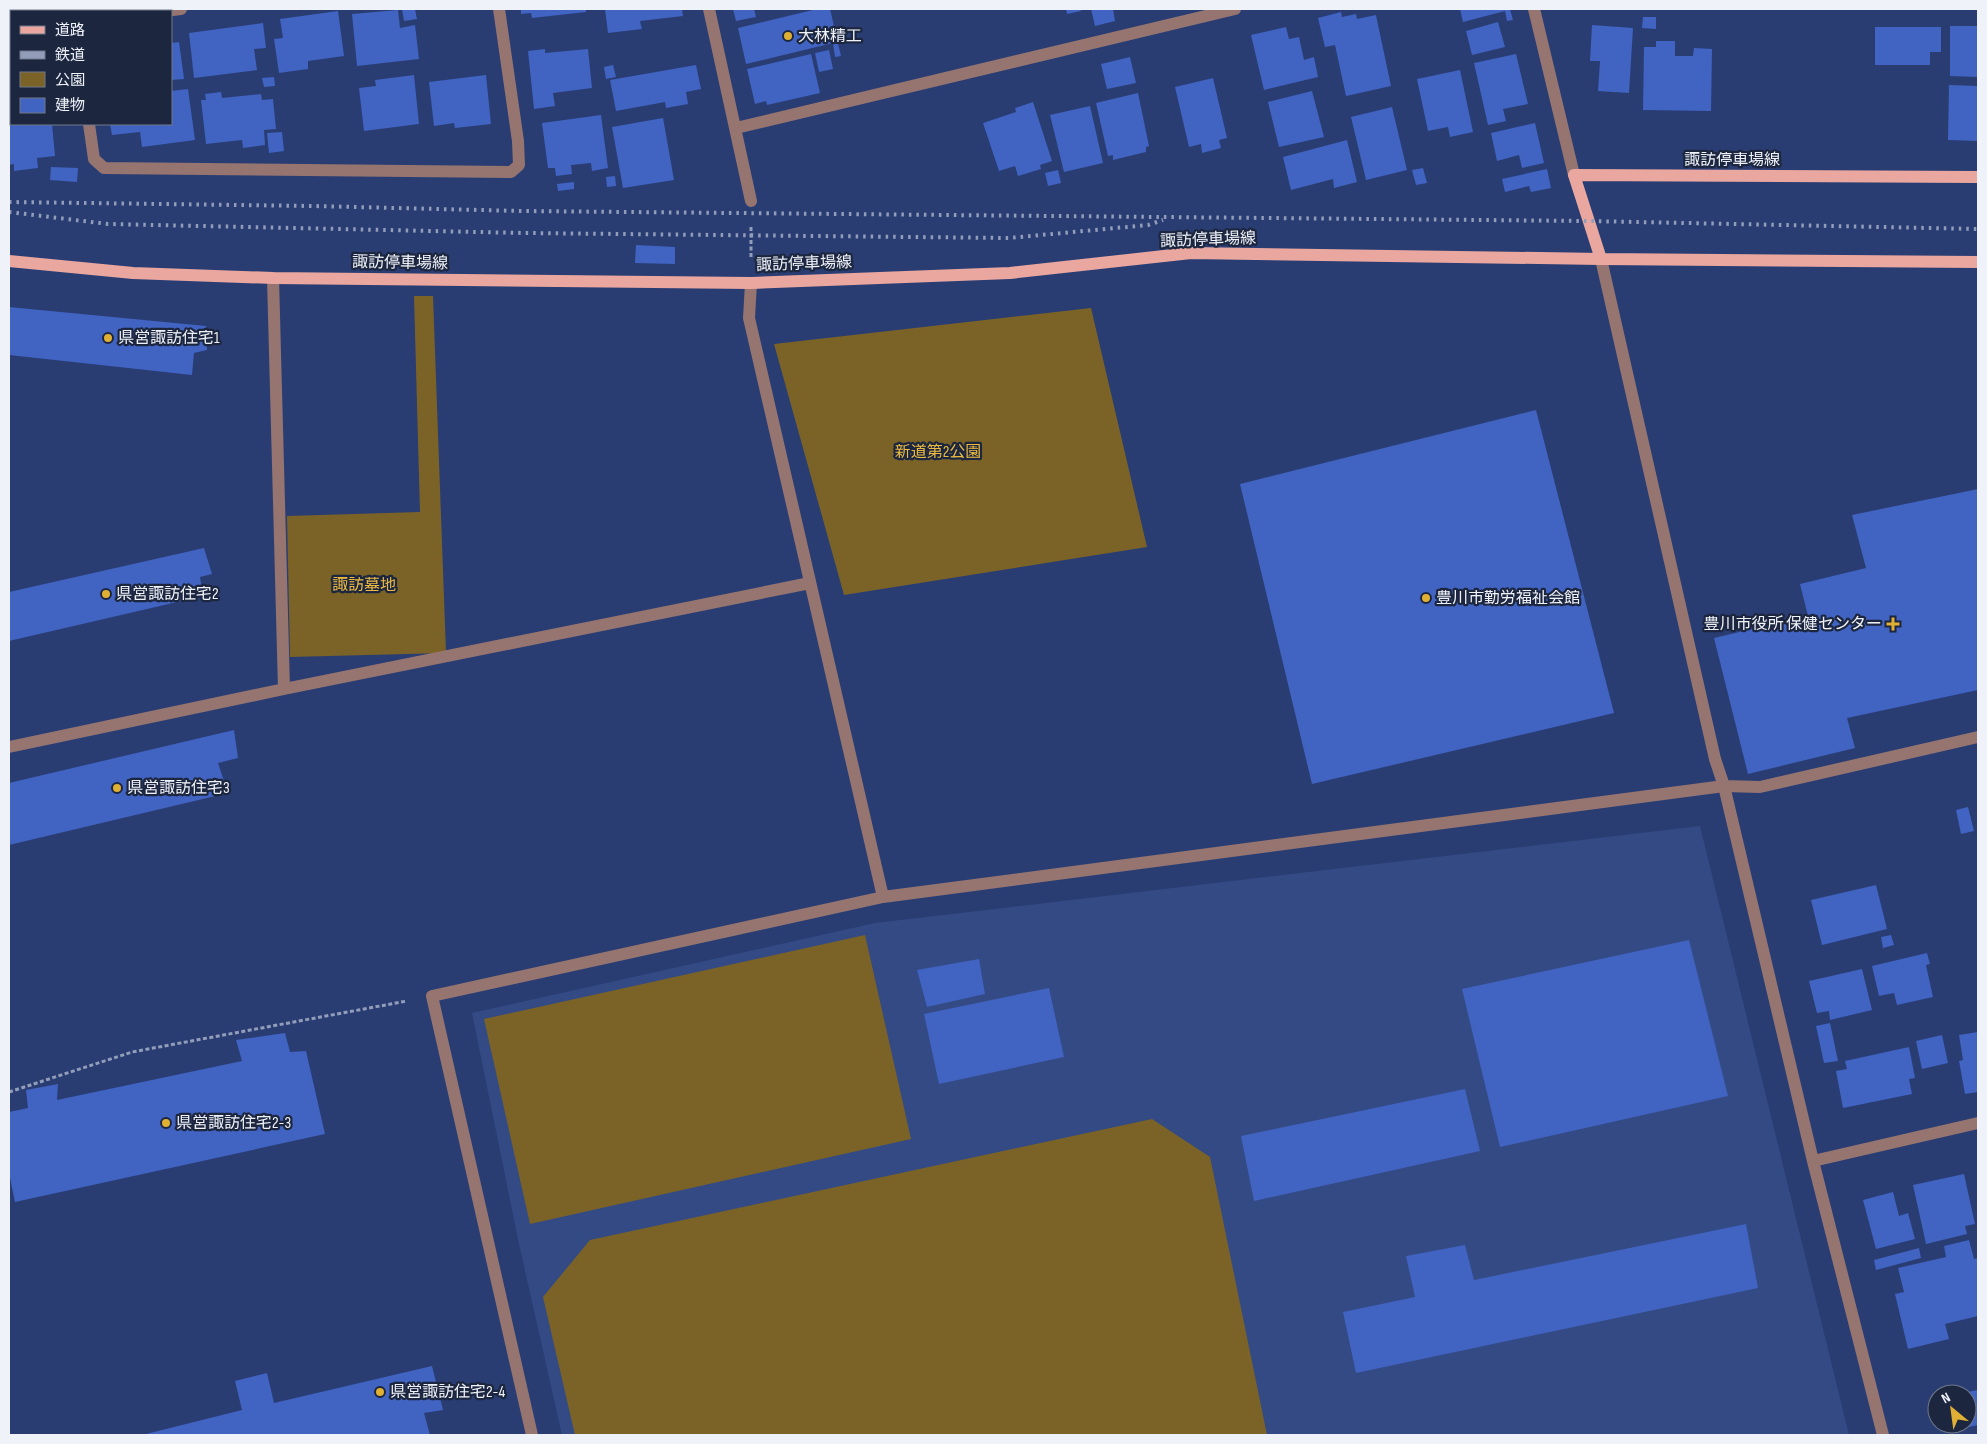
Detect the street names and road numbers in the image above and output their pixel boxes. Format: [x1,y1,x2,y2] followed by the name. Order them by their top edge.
[1684,151,1780,170] street label: 諏訪停車場線
[1160,229,1256,251] street label: 諏訪停車場線
[352,253,448,273] street label: 諏訪停車場線
[756,253,852,275] street label: 諏訪停車場線

